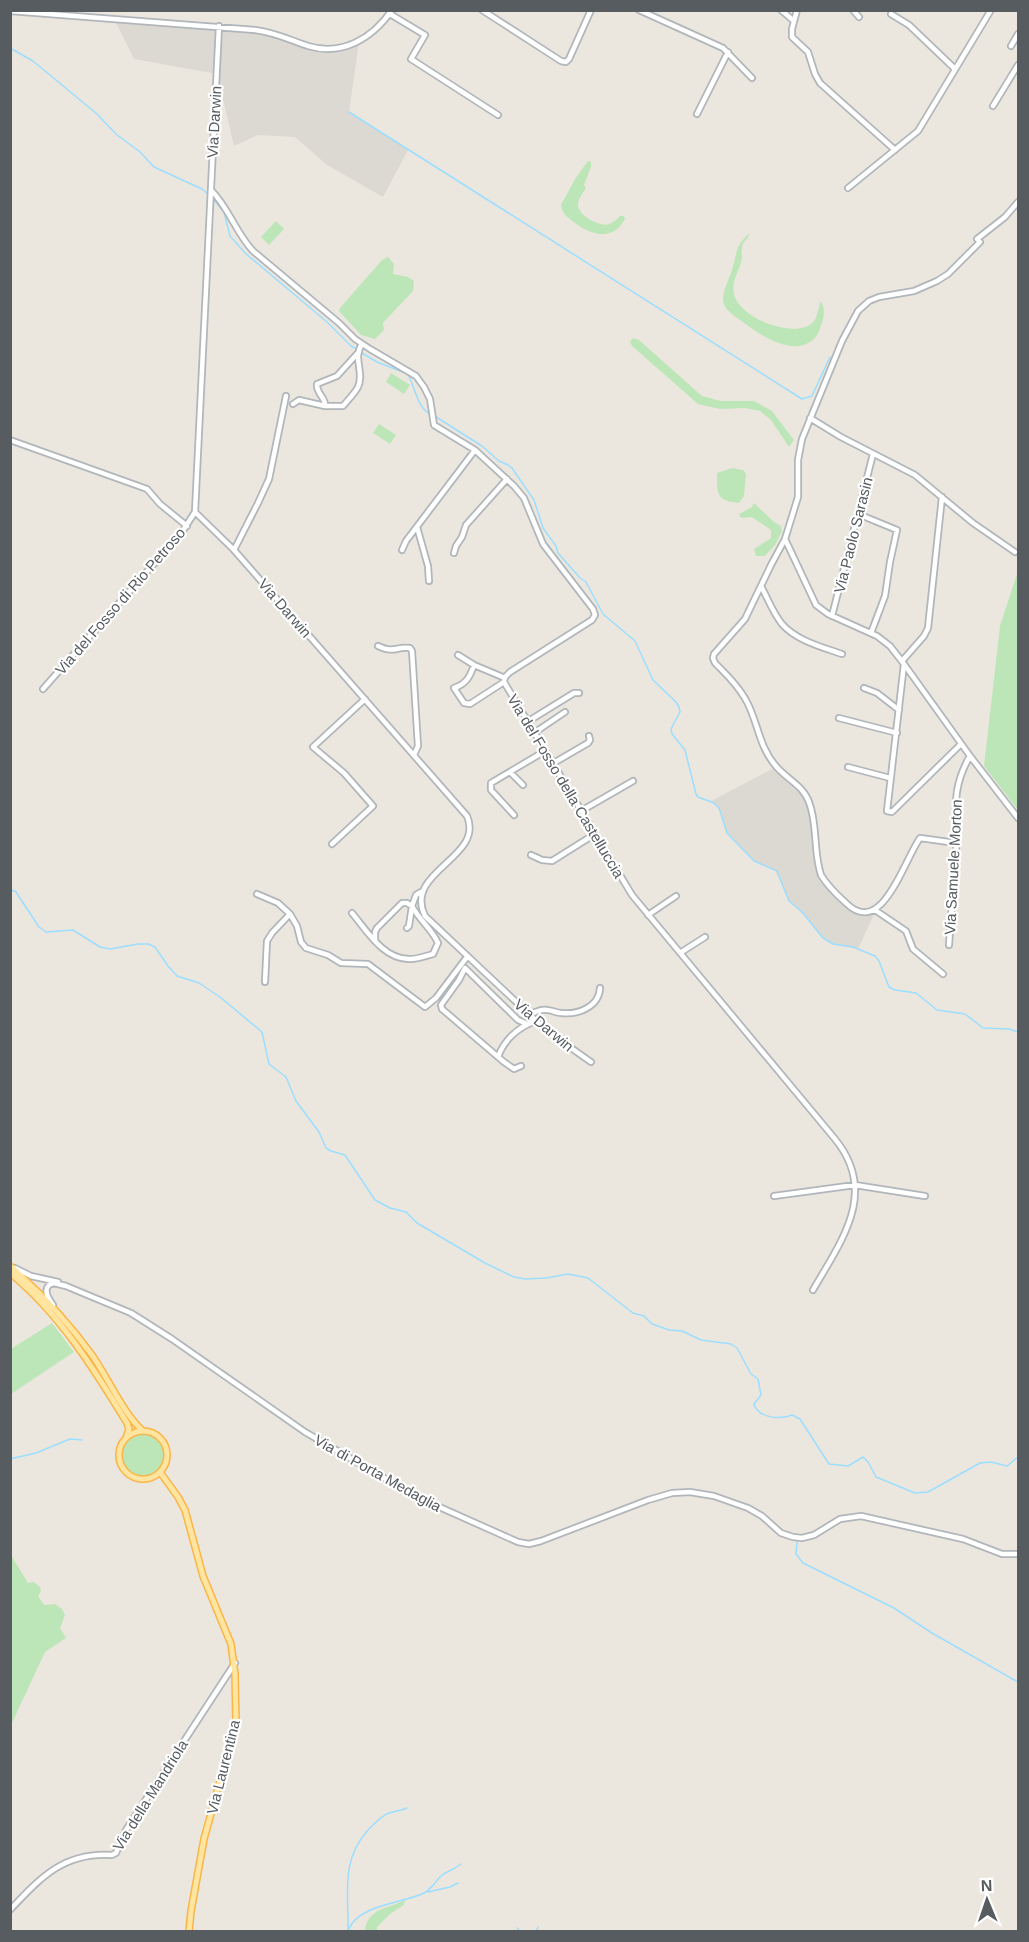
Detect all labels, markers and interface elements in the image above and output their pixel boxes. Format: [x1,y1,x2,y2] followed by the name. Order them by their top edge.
[204,85,224,159] street label: Via Darwin
[830,475,876,595] street label: Via Paolo Sarasin
[52,524,188,678] street label: Via del Fosso di Rio Petroso
[255,575,315,641] street label: Via Darwin
[504,691,628,882] street label: Via del Fosso della Castelluccia
[941,799,965,935] street label: Via Samuele Morton
[511,995,577,1055] street label: Via Darwin
[312,1431,445,1515] street label: Via di Porta Medaglia
[203,1718,243,1816] street label: Via Laurentina
[109,1736,191,1853] street label: Via della Mandriola
[957,1870,1017,1930] north arrow
[980,1877,993,1894] text: N

